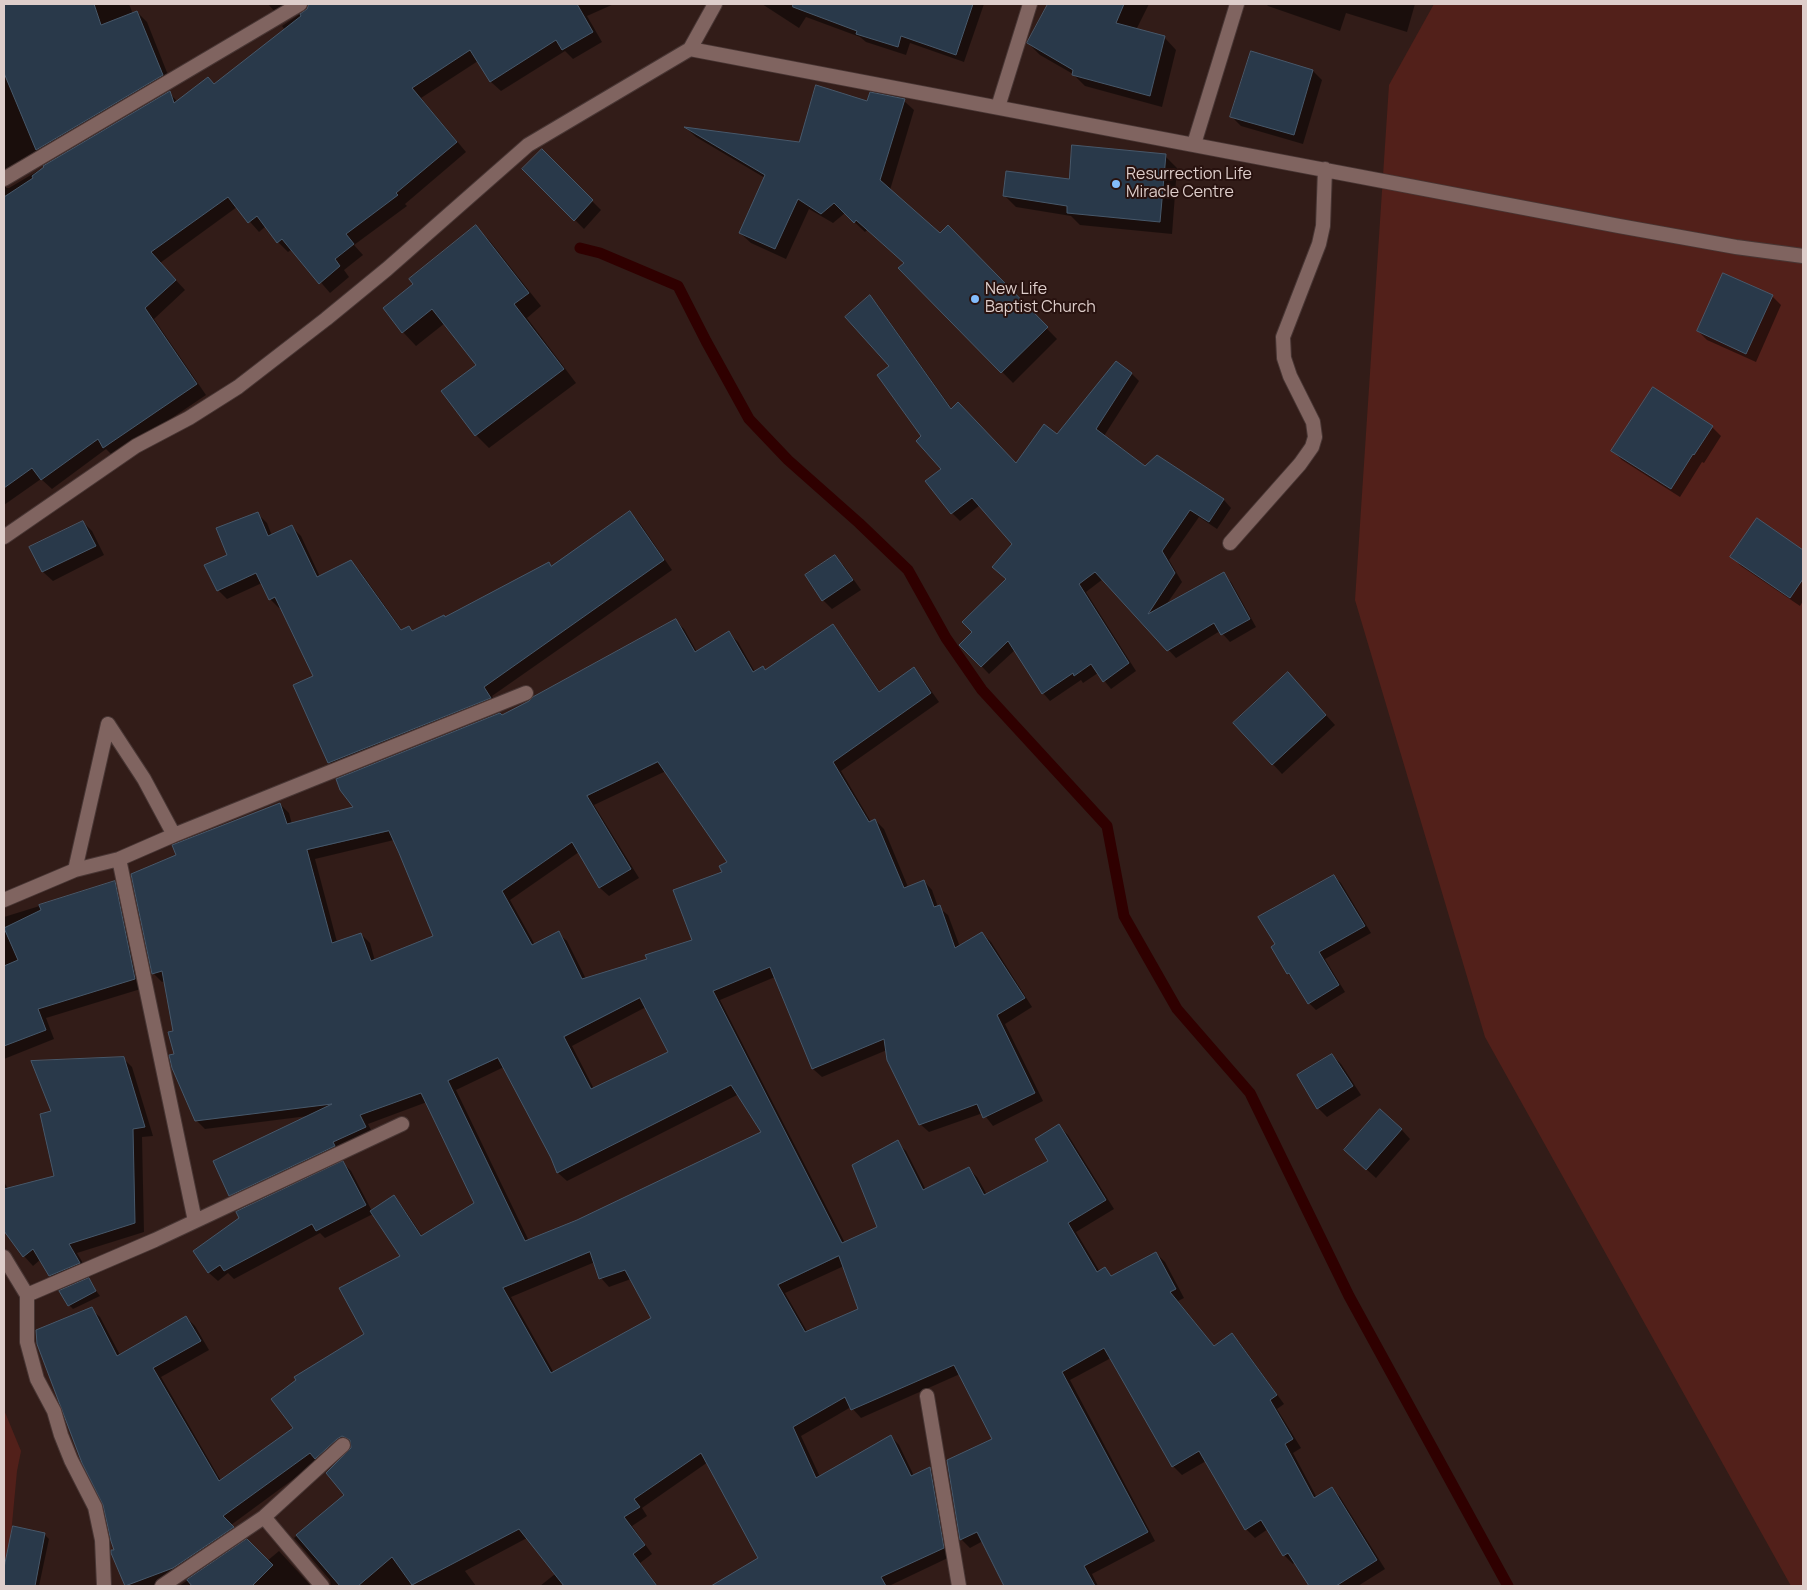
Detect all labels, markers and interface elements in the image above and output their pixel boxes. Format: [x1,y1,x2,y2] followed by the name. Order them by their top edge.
[1126,165,1252,203] place label: Resurrection Life Miracle Centre
[1110,178,1122,190] marker: Resurrection Life Miracle Centre
[985,280,1096,318] place label: New Life Baptist Church
[969,293,981,305] marker: New Life Baptist Church

